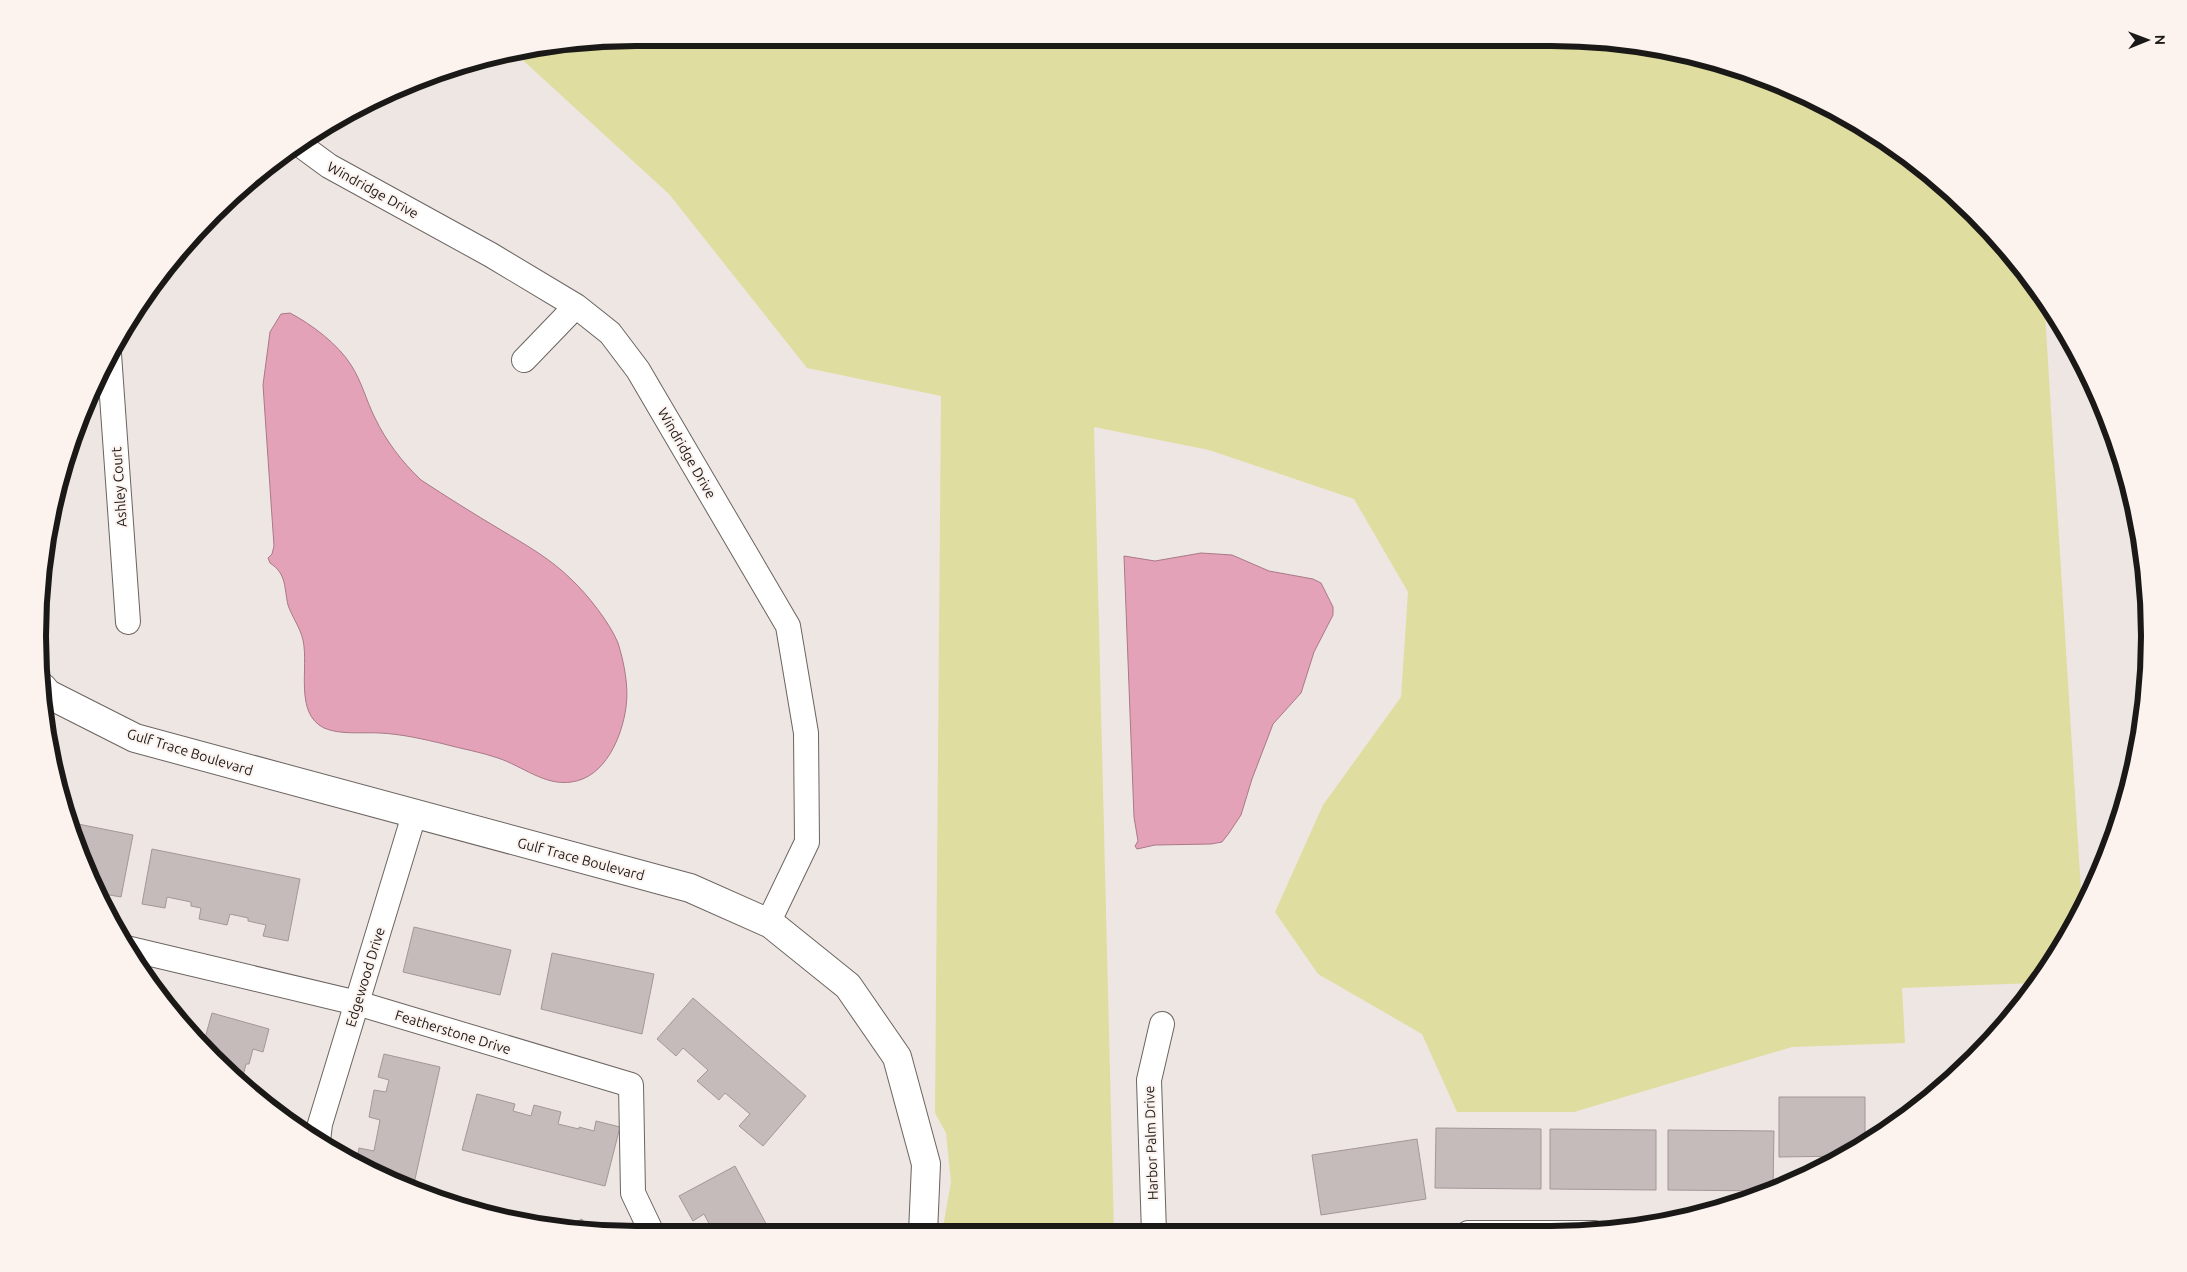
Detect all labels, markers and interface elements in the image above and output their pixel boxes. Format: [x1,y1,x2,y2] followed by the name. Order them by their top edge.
[2122,15,2172,65] north arrow
[2152,34,2168,45] text: N
[325,158,421,222] street label: Windridge Drive
[655,405,719,501] street label: Windridge Drive
[108,446,130,528] street label: Ashley Court
[125,725,255,779] street label: Gulf Trace Boulevard
[516,834,646,884] street label: Gulf Trace Boulevard
[342,925,388,1029] street label: Edgewood Drive
[393,1007,513,1057] street label: Featherstone Drive
[1141,1085,1161,1201] street label: Harbor Palm Drive

